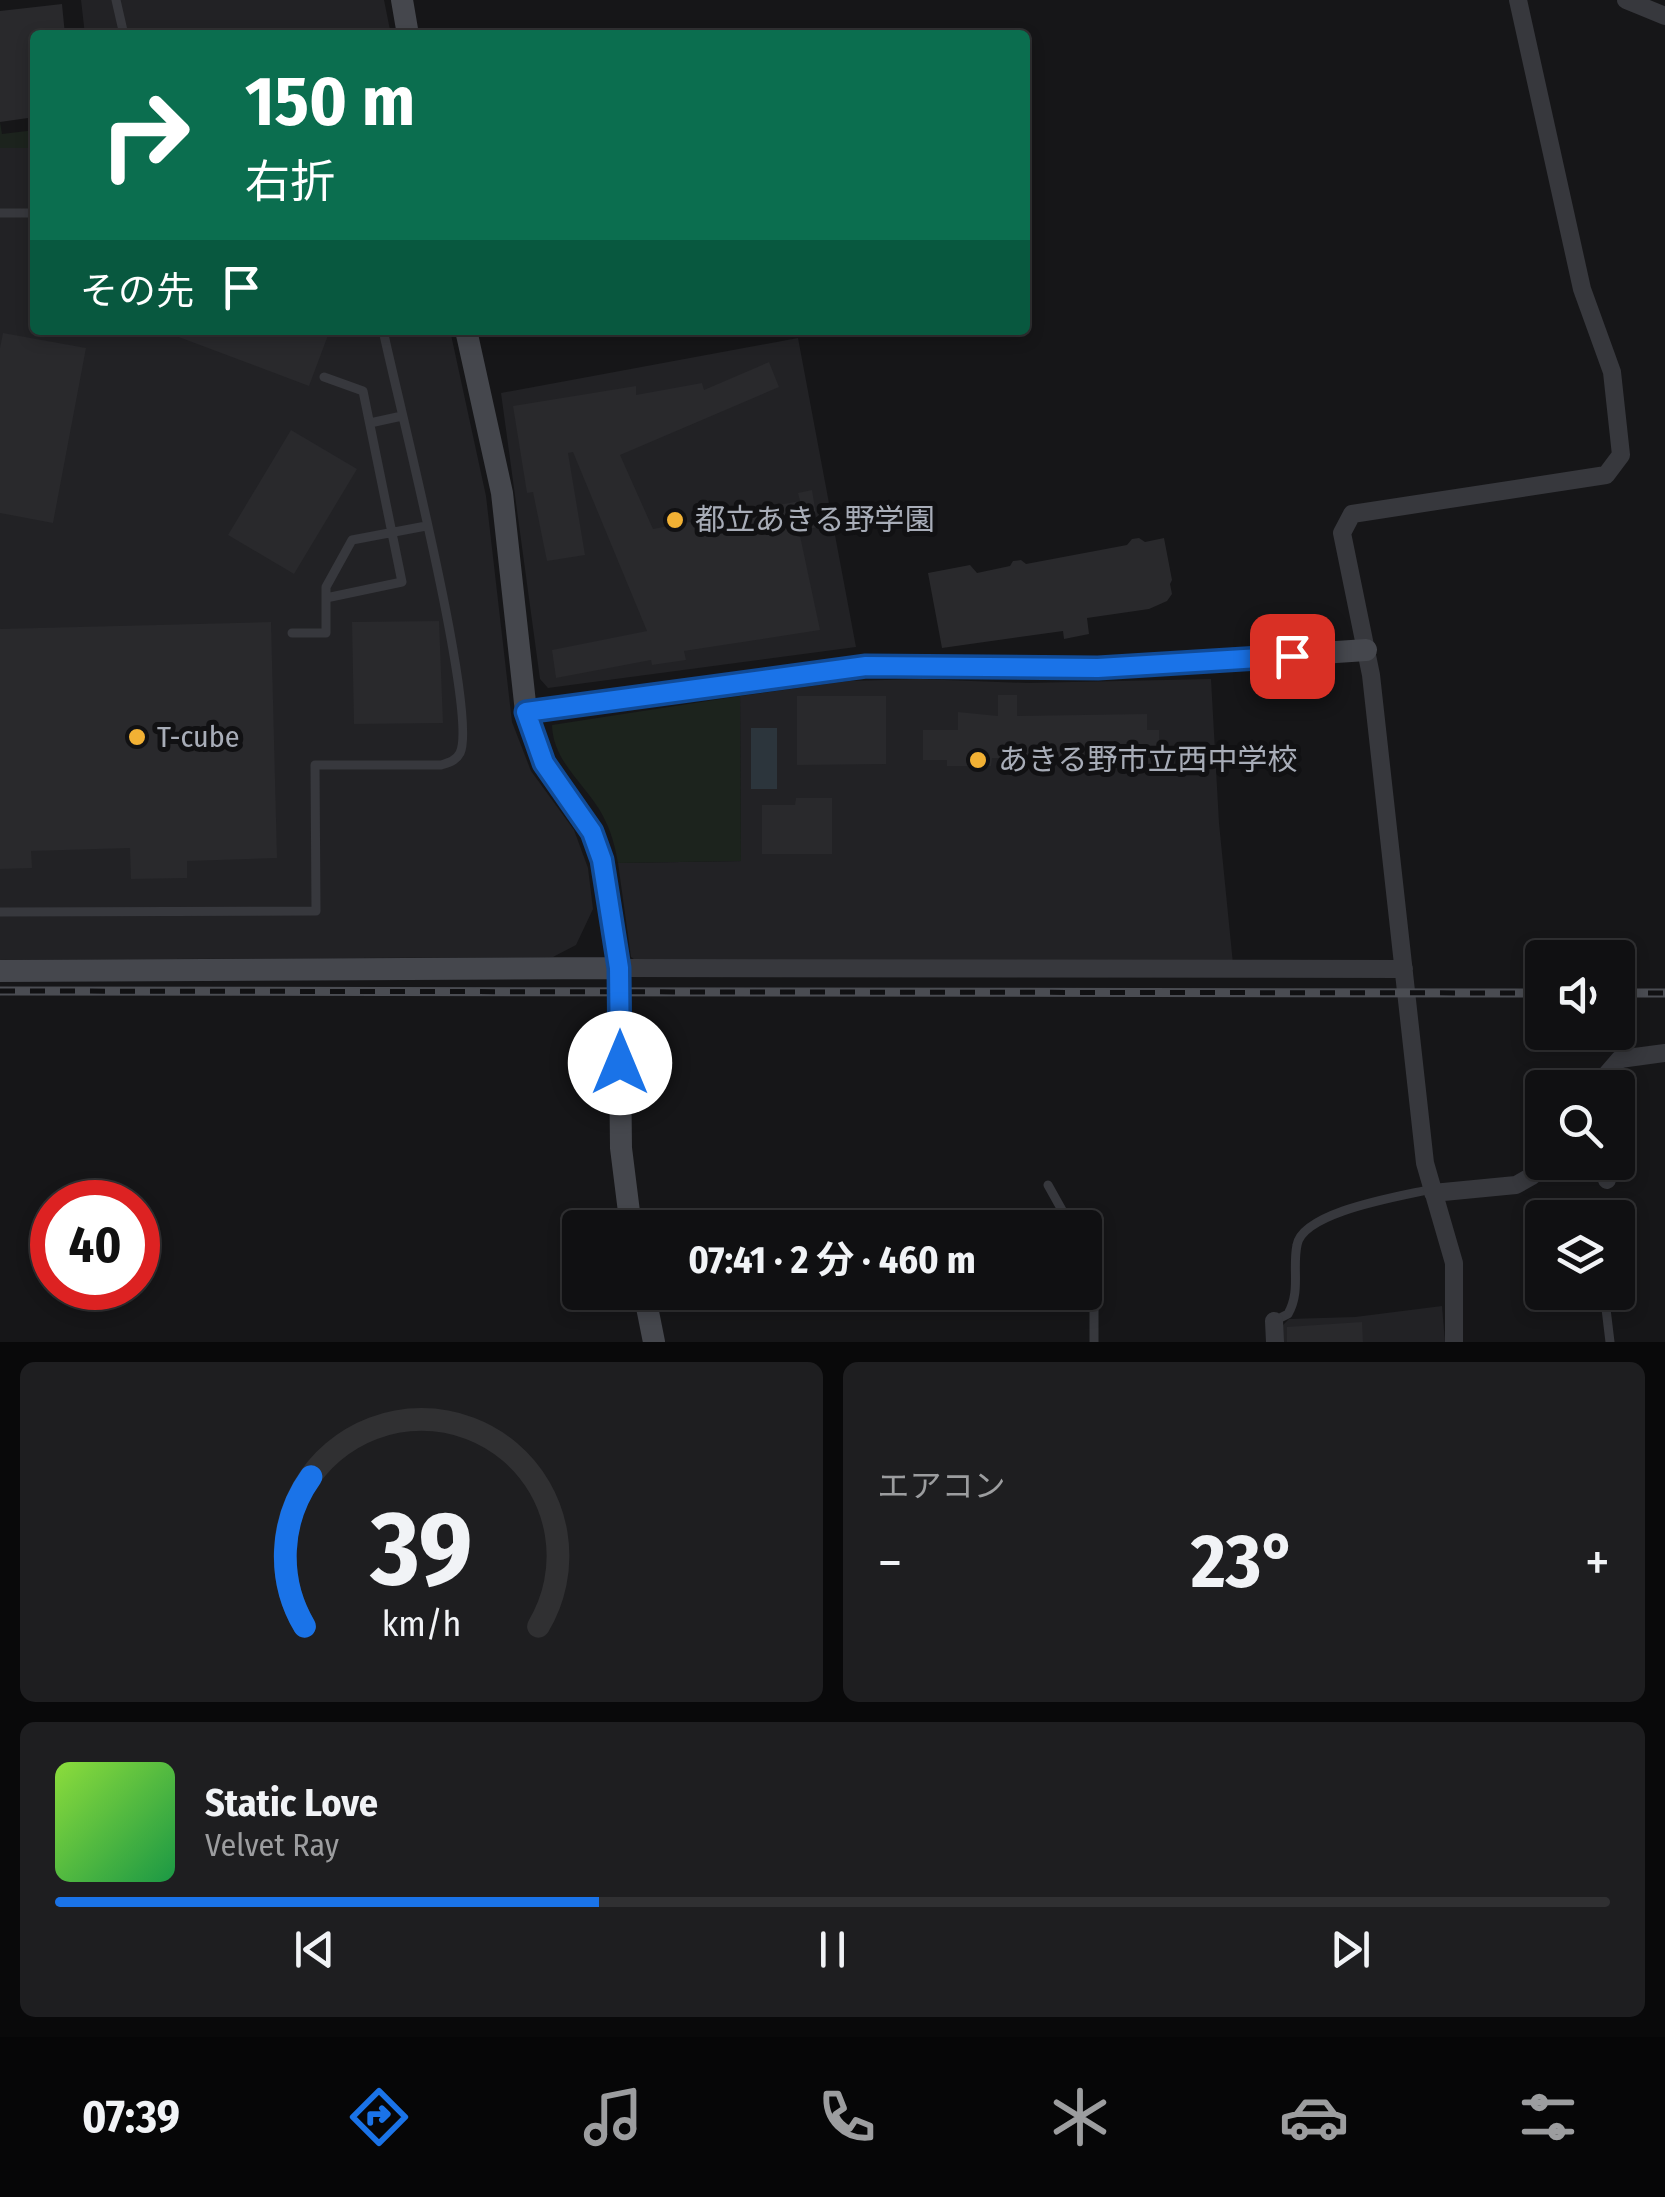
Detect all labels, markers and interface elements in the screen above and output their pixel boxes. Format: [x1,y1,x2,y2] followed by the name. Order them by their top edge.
[245,60,415,144] text: 150 m
[80,70,210,200] icon: right
[245,155,335,209] text: 右折
[214,260,269,315] icon: arrive
[80,268,194,314] text: その先
[695,502,934,538] place label: 都立あきる野学園
[664,509,686,531] marker: 都立あきる野学園
[1250,614,1335,699] pin
[1265,629,1320,684] icon: arrive
[157,719,240,755] place label: T-cube
[126,726,148,748] marker: T-cube
[998,742,1297,778] place label: あきる野市立西中学校
[967,749,989,771] marker: あきる野市立西中学校
[1525,940,1635,1310] map controls
[1525,940,1635,1050] button: sound
[568,1011,672,1115] position arrow
[1525,1070,1635,1180] button: search
[30,1180,160,1310] speed limit sign: 40
[1525,1200,1635,1310] button: layers
[688,1237,976,1283] text: 07:41 · 2 分 · 460 m
[878,1467,1006,1505] text: エアコン
[369,1487,472,1612] text: 39
[1191,1517,1296,1607] text: 23°
[878,1530,902,1596] text: −
[1585,1530,1610,1596] text: +
[381,1603,461,1645] text: km/h
[205,1780,378,1826] text: Static Love
[205,1826,339,1864] text: Velvet Ray
[287,1922,342,1977] icon: previous
[805,1922,860,1977] icon: pause
[1323,1922,1378,1977] icon: next
[344,2082,414,2152] icon: directions
[578,2082,648,2152] icon: music
[812,2082,882,2152] icon: phone
[1045,2082,1115,2152] icon: climate
[1279,2082,1349,2152] icon: car
[1513,2082,1583,2152] icon: filters
[82,2090,180,2144] text: 07:39

